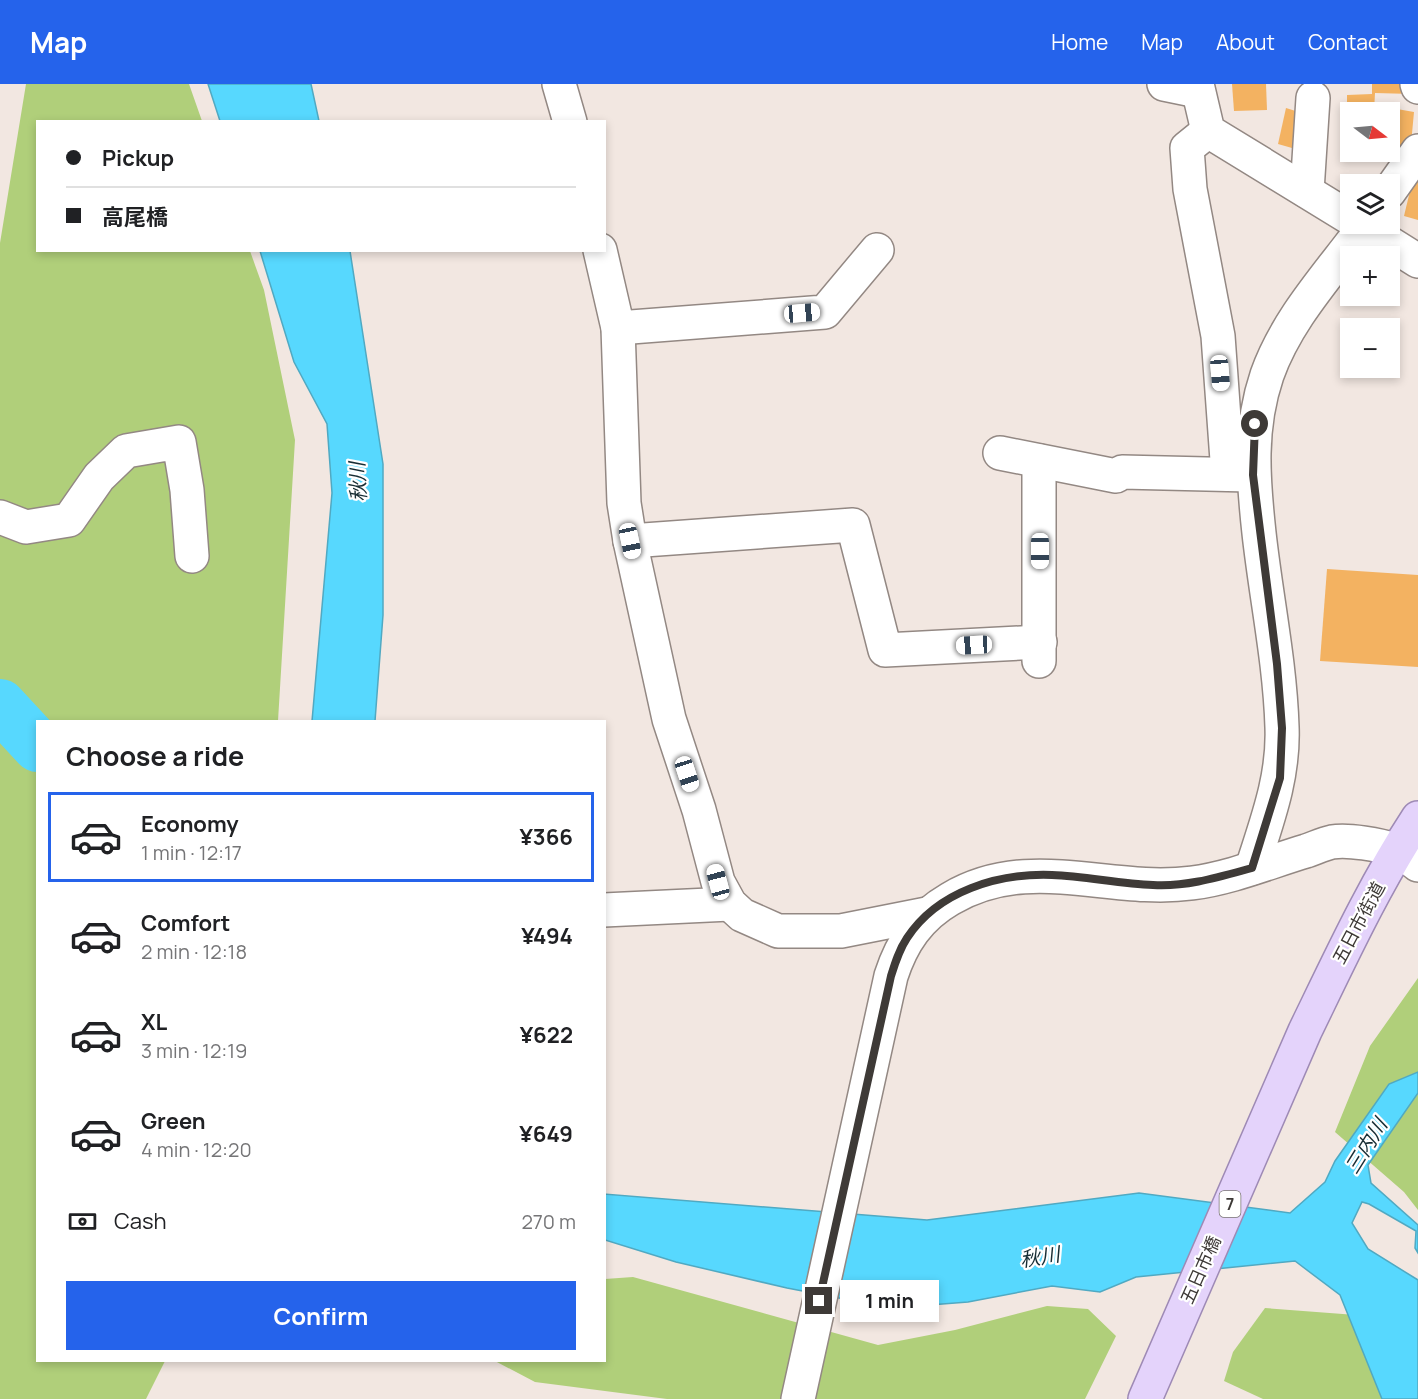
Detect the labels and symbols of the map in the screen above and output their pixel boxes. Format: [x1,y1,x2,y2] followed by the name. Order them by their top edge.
[1340,102,1400,162] north arrow
[783,302,821,324] car
[1209,354,1231,392] car
[1241,410,1268,437] route start
[343,459,372,503] water label: 秋川
[617,522,643,560] car
[1031,533,1049,569] car
[956,635,992,655] car
[673,754,701,794] car
[705,862,731,902] car
[1326,877,1390,968] street label: 五日市街道
[1338,1111,1394,1178] water label: 三内川
[1220,1191,1240,1217] road number: 7
[1174,1232,1226,1307] street label: 五日市橋
[1018,1240,1064,1273] water label: 秋川
[840,1280,939,1322] callout: 1 min
[805,1287,832,1314] route end

